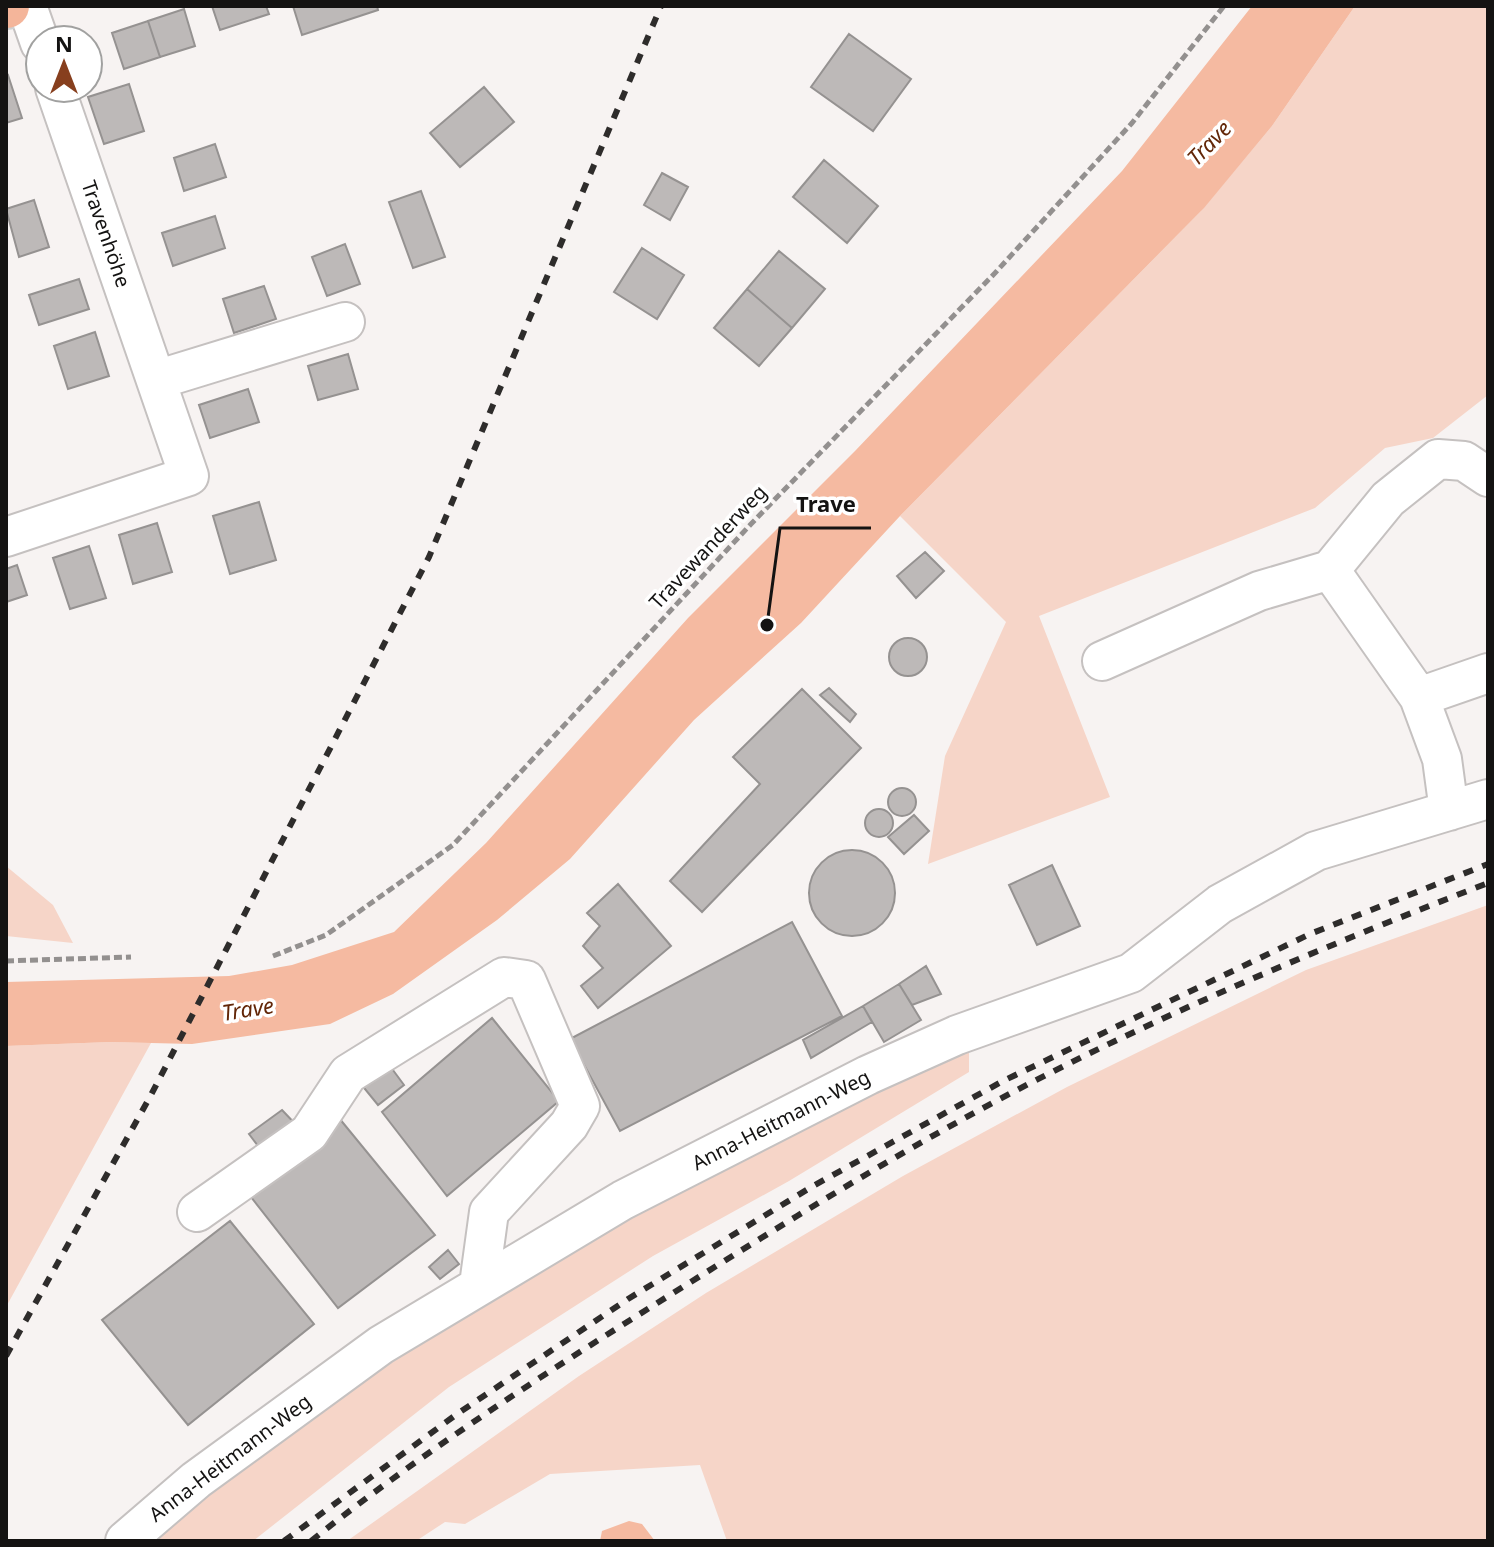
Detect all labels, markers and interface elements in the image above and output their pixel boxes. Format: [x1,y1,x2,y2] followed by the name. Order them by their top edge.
[24,24,104,104] north arrow
[55,28,73,58] text: N
[1179,113,1237,171] water label: Trave
[76,177,137,291] street label: Travenhöhe
[643,479,772,615] street label: Travewanderweg
[780,482,871,528] callout: Trave
[796,488,856,518] text: Trave
[220,989,276,1027] water label: Trave
[687,1063,874,1176] street label: Anna-Heitmann-Weg
[143,1388,316,1528] street label: Anna-Heitmann-Weg

